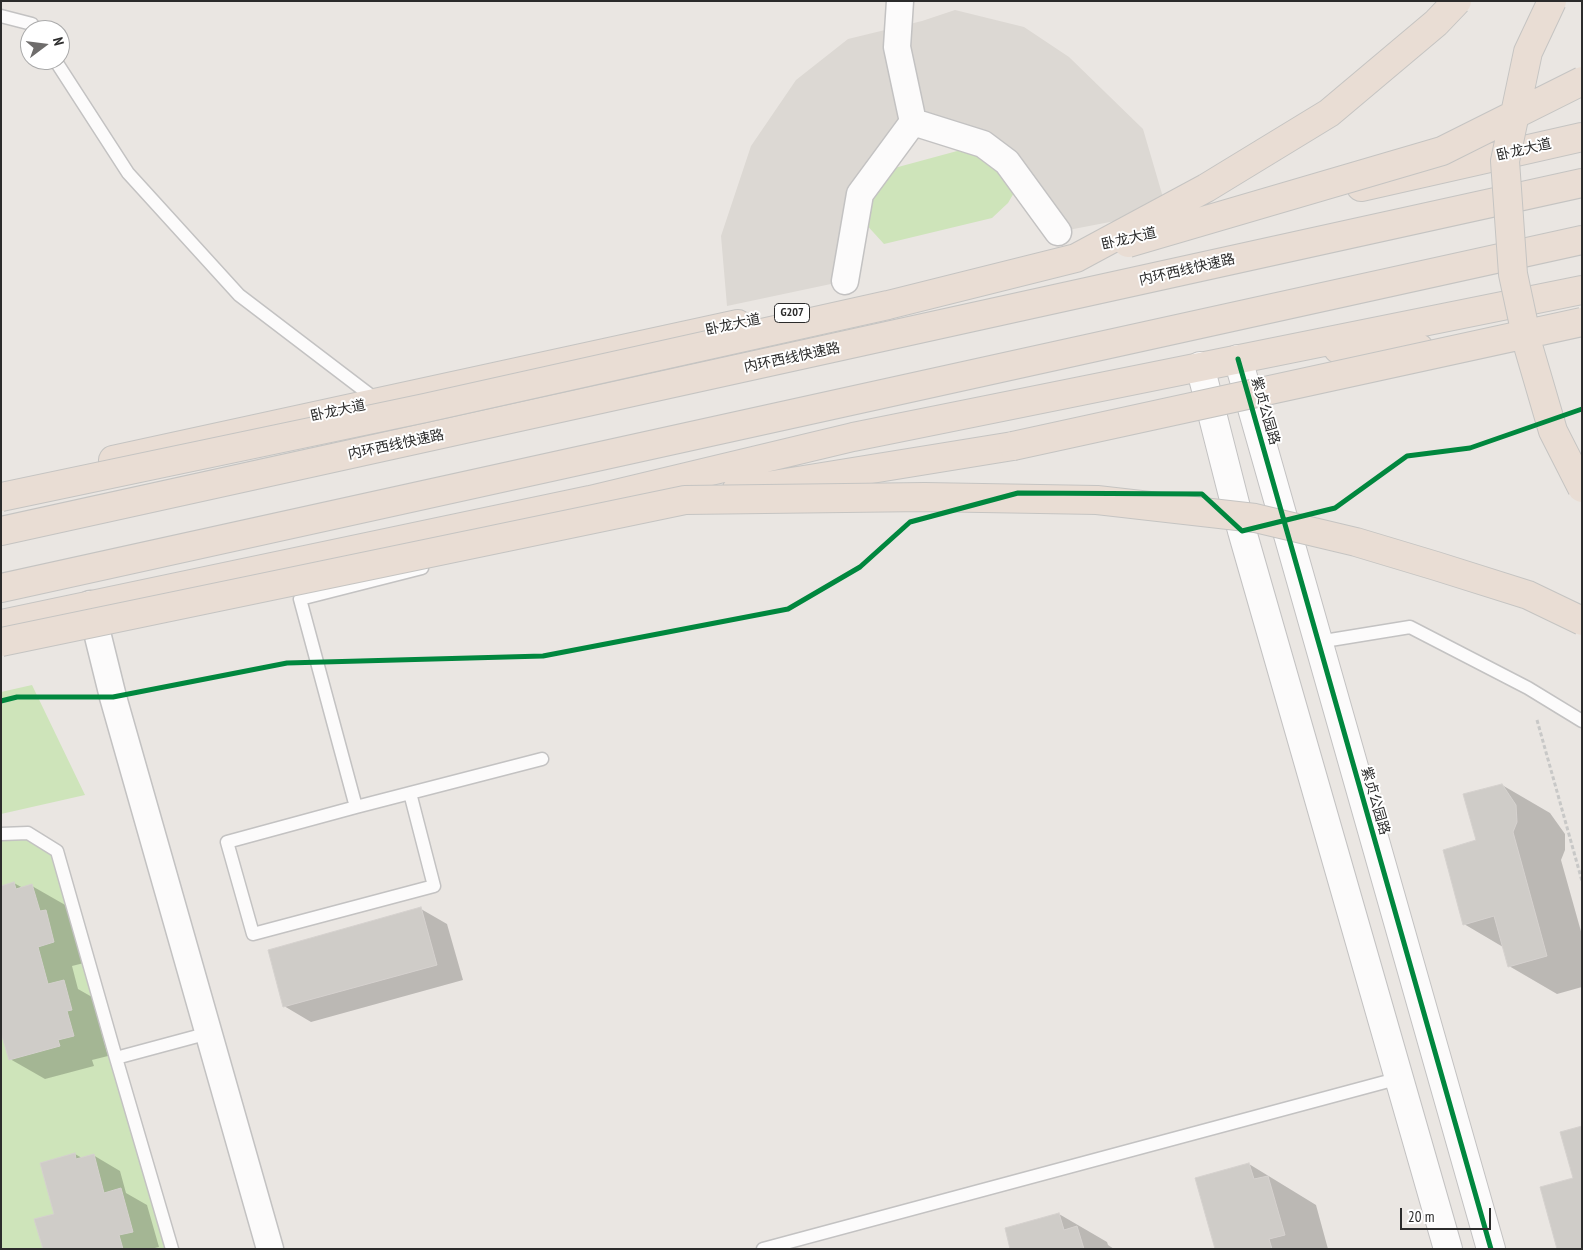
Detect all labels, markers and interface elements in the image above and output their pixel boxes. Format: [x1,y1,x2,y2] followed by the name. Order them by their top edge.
[20,20,70,70] north arrow
[49,35,68,47] text: N
[1495,136,1553,164] street label: 卧龙大道
[1100,225,1158,253] street label: 卧龙大道
[1137,251,1237,289] street label: 内环西线快速路
[774,304,810,322] road number: G207
[704,311,762,339] street label: 卧龙大道
[742,340,842,376] street label: 内环西线快速路
[1247,375,1283,447] street label: 紫贞公园路
[309,397,367,425] street label: 卧龙大道
[346,427,446,463] street label: 内环西线快速路
[1357,765,1393,837] street label: 紫贞公园路
[1403,1198,1494,1230] scale bar
[1408,1207,1434,1226] text: 20 m

